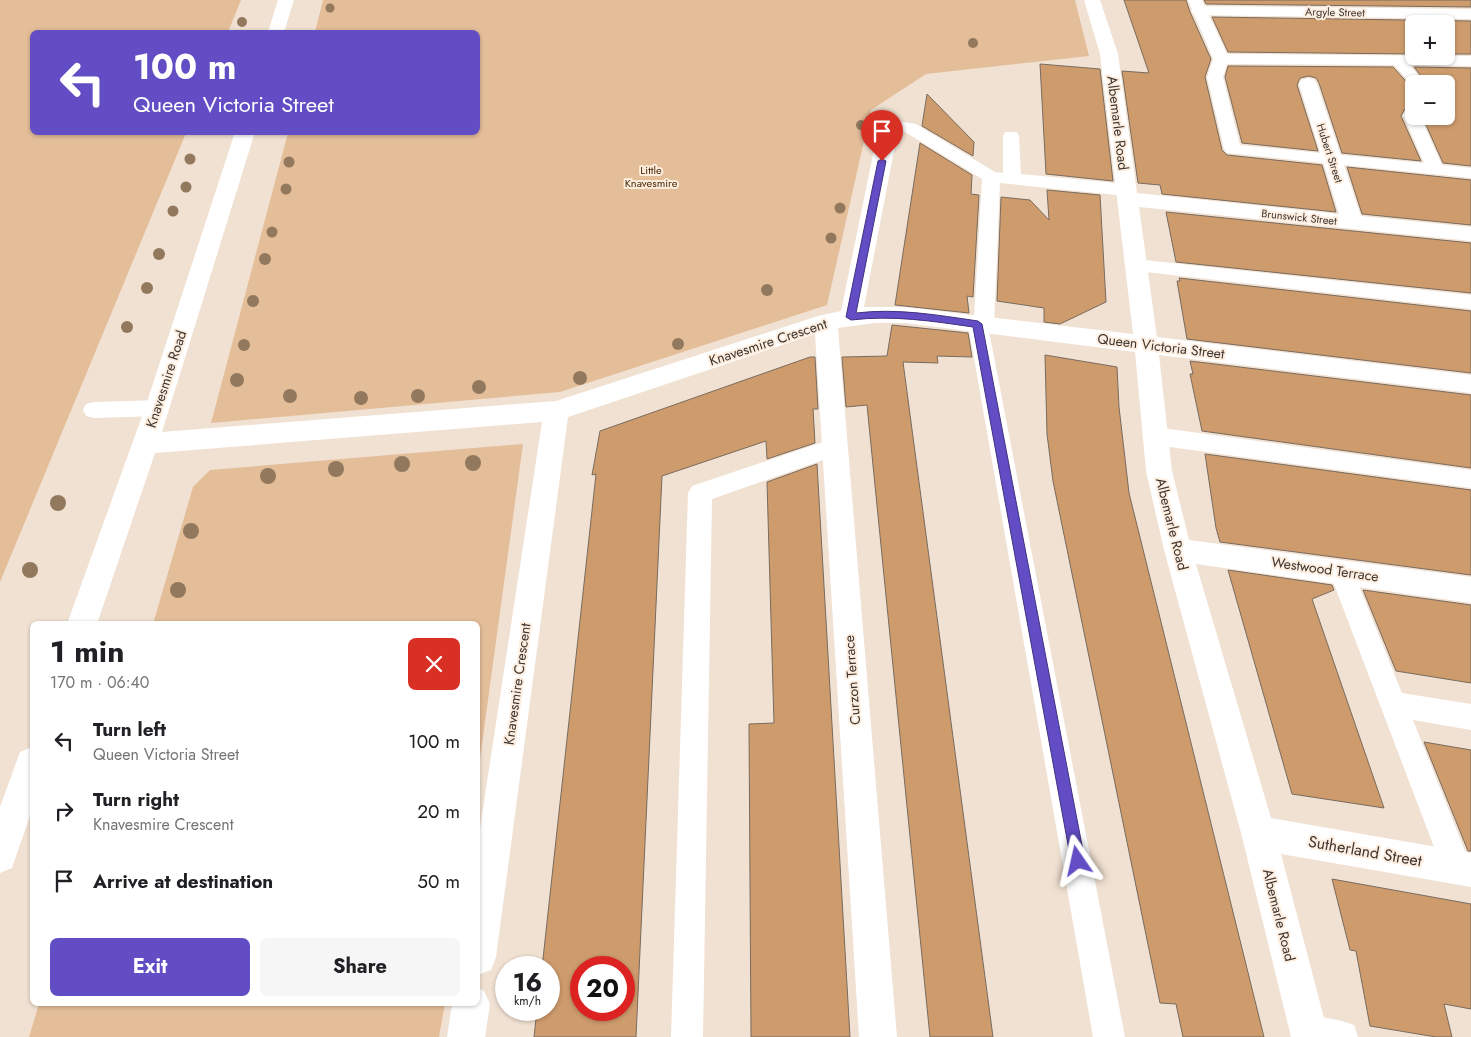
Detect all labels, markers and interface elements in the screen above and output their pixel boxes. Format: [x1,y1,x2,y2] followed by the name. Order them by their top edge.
[1305,3,1365,21] street label: Argyle Street
[1405,15,1455,125] map controls
[1405,15,1455,65] button: +
[133,42,236,92] text: 100 m
[50,50,115,115] icon: left
[1102,75,1134,171] street label: Albemarle Road
[1405,75,1455,125] button: −
[133,88,334,120] text: Queen Victoria Street
[861,110,903,161] pin
[868,117,896,145] icon: arrive
[1313,121,1347,185] street label: Hubert Street
[625,162,678,191] park label: Little Knavesmire
[1260,205,1338,229] street label: Brunswick Street
[706,313,830,371] street label: Knavesmire Crescent
[141,328,191,430] street label: Knavesmire Road
[1096,328,1226,364] street label: Queen Victoria Street
[1151,476,1193,572] street label: Albemarle Road
[1270,552,1380,586] street label: Westwood Terrace
[499,621,536,746] street label: Knavesmire Crescent
[50,630,124,673] text: 1 min
[839,634,865,726] street label: Curzon Terrace
[408,638,460,690] button: close
[50,671,149,694] text: 170 m · 06:40
[93,716,166,743] text: Turn left
[50,727,78,755] icon: left
[408,728,460,755] text: 100 m
[93,743,239,766] text: Queen Victoria Street
[93,786,179,813] text: Turn right
[50,797,78,825] icon: right
[417,798,460,825] text: 20 m
[93,813,234,836] text: Knavesmire Crescent
[1306,830,1424,872] street label: Sutherland Street
[1051,834,1103,886] position arrow
[50,867,78,895] icon: arrive
[1258,867,1300,963] street label: Albemarle Road
[93,868,273,895] text: Arrive at destination
[417,868,460,895] text: 50 m
[50,938,250,996] button: Exit
[260,938,460,996] button: Share
[570,956,635,1021] speed limit sign: 20
[513,964,542,1000] text: 16
[514,992,541,1010] text: km/h

